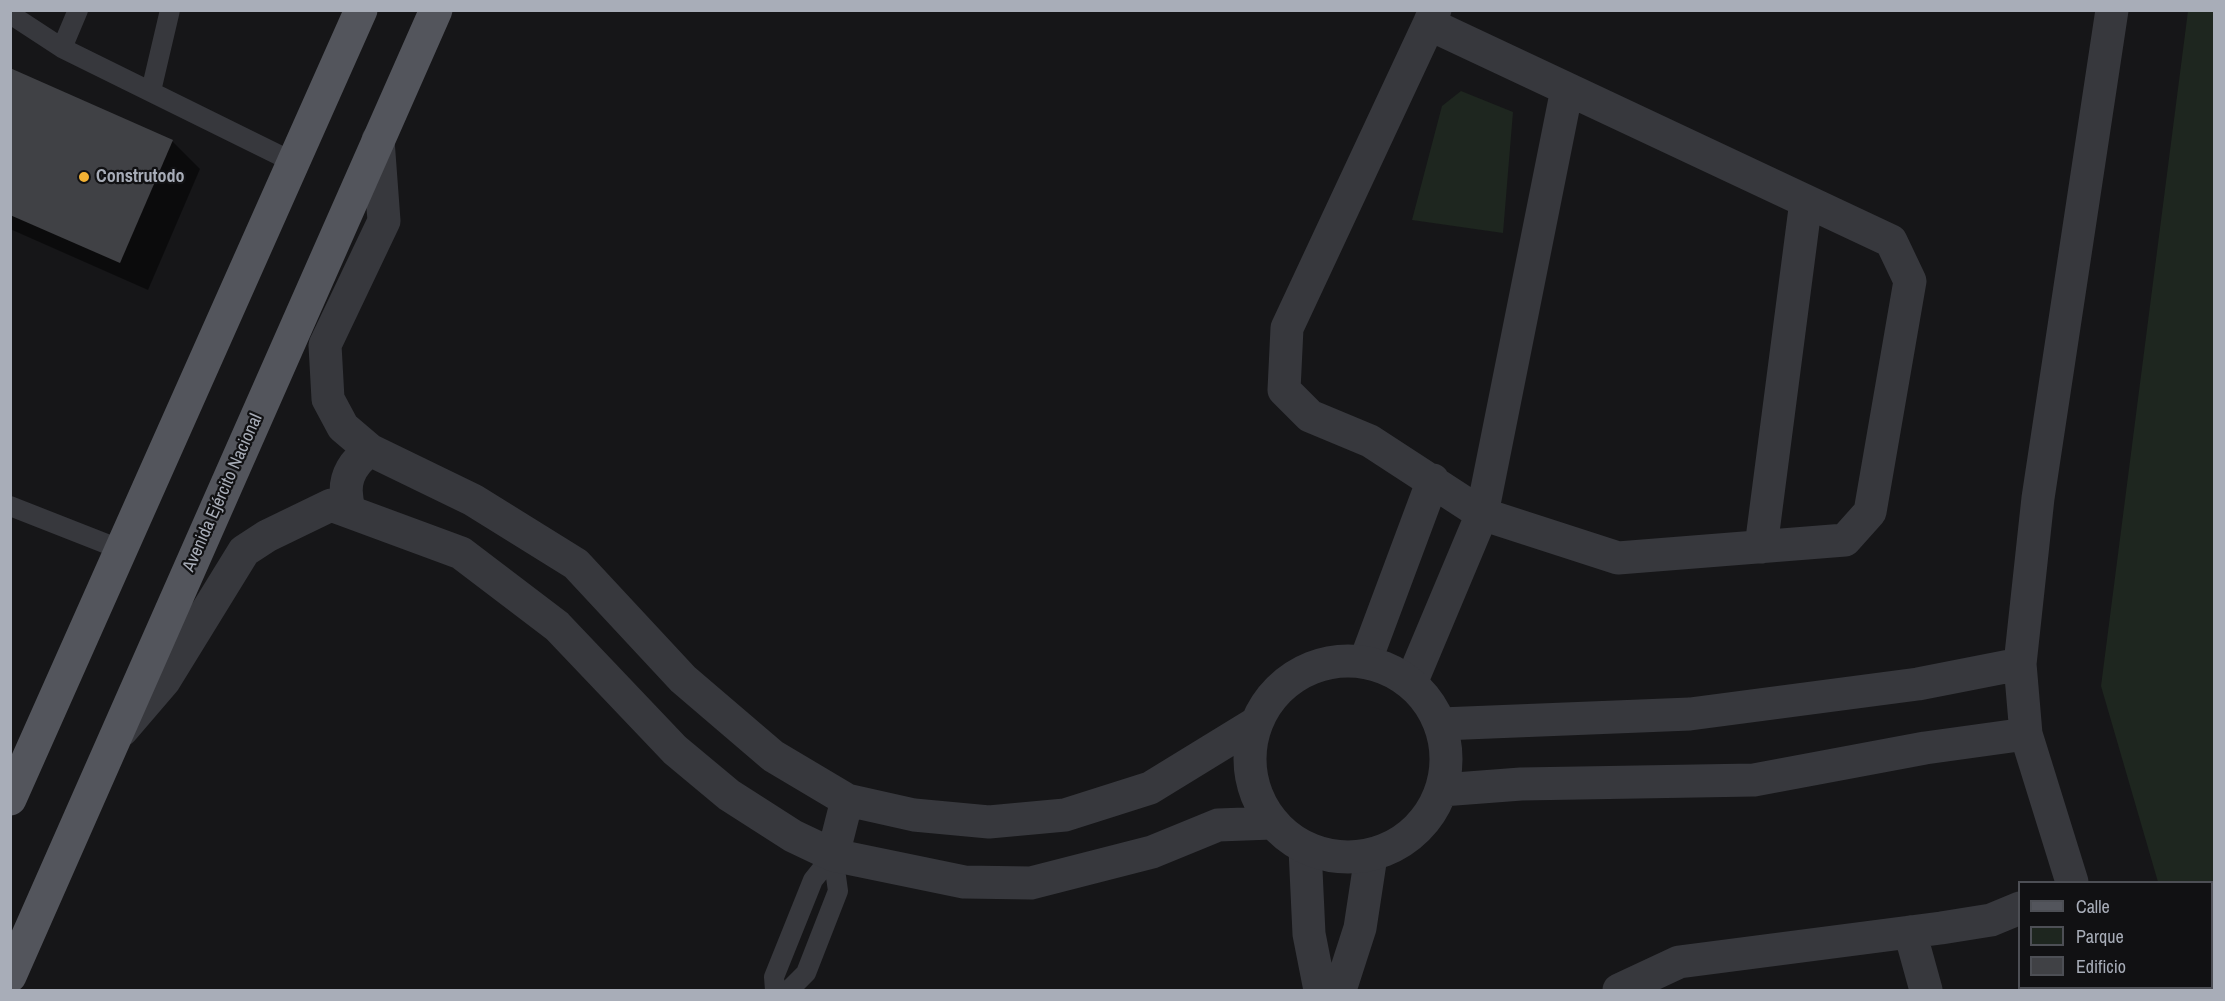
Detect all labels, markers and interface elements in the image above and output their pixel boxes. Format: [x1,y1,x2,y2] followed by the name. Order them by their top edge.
[96,166,185,188] place label: Construtodo
[77,170,91,184] marker: Construtodo
[178,411,268,575] street label: Avenida Ejército Nacional
[2018,881,2213,989] legend
[2076,894,2110,919] text: Calle
[2076,924,2124,949] text: Parque
[2076,954,2126,979] text: Edificio

